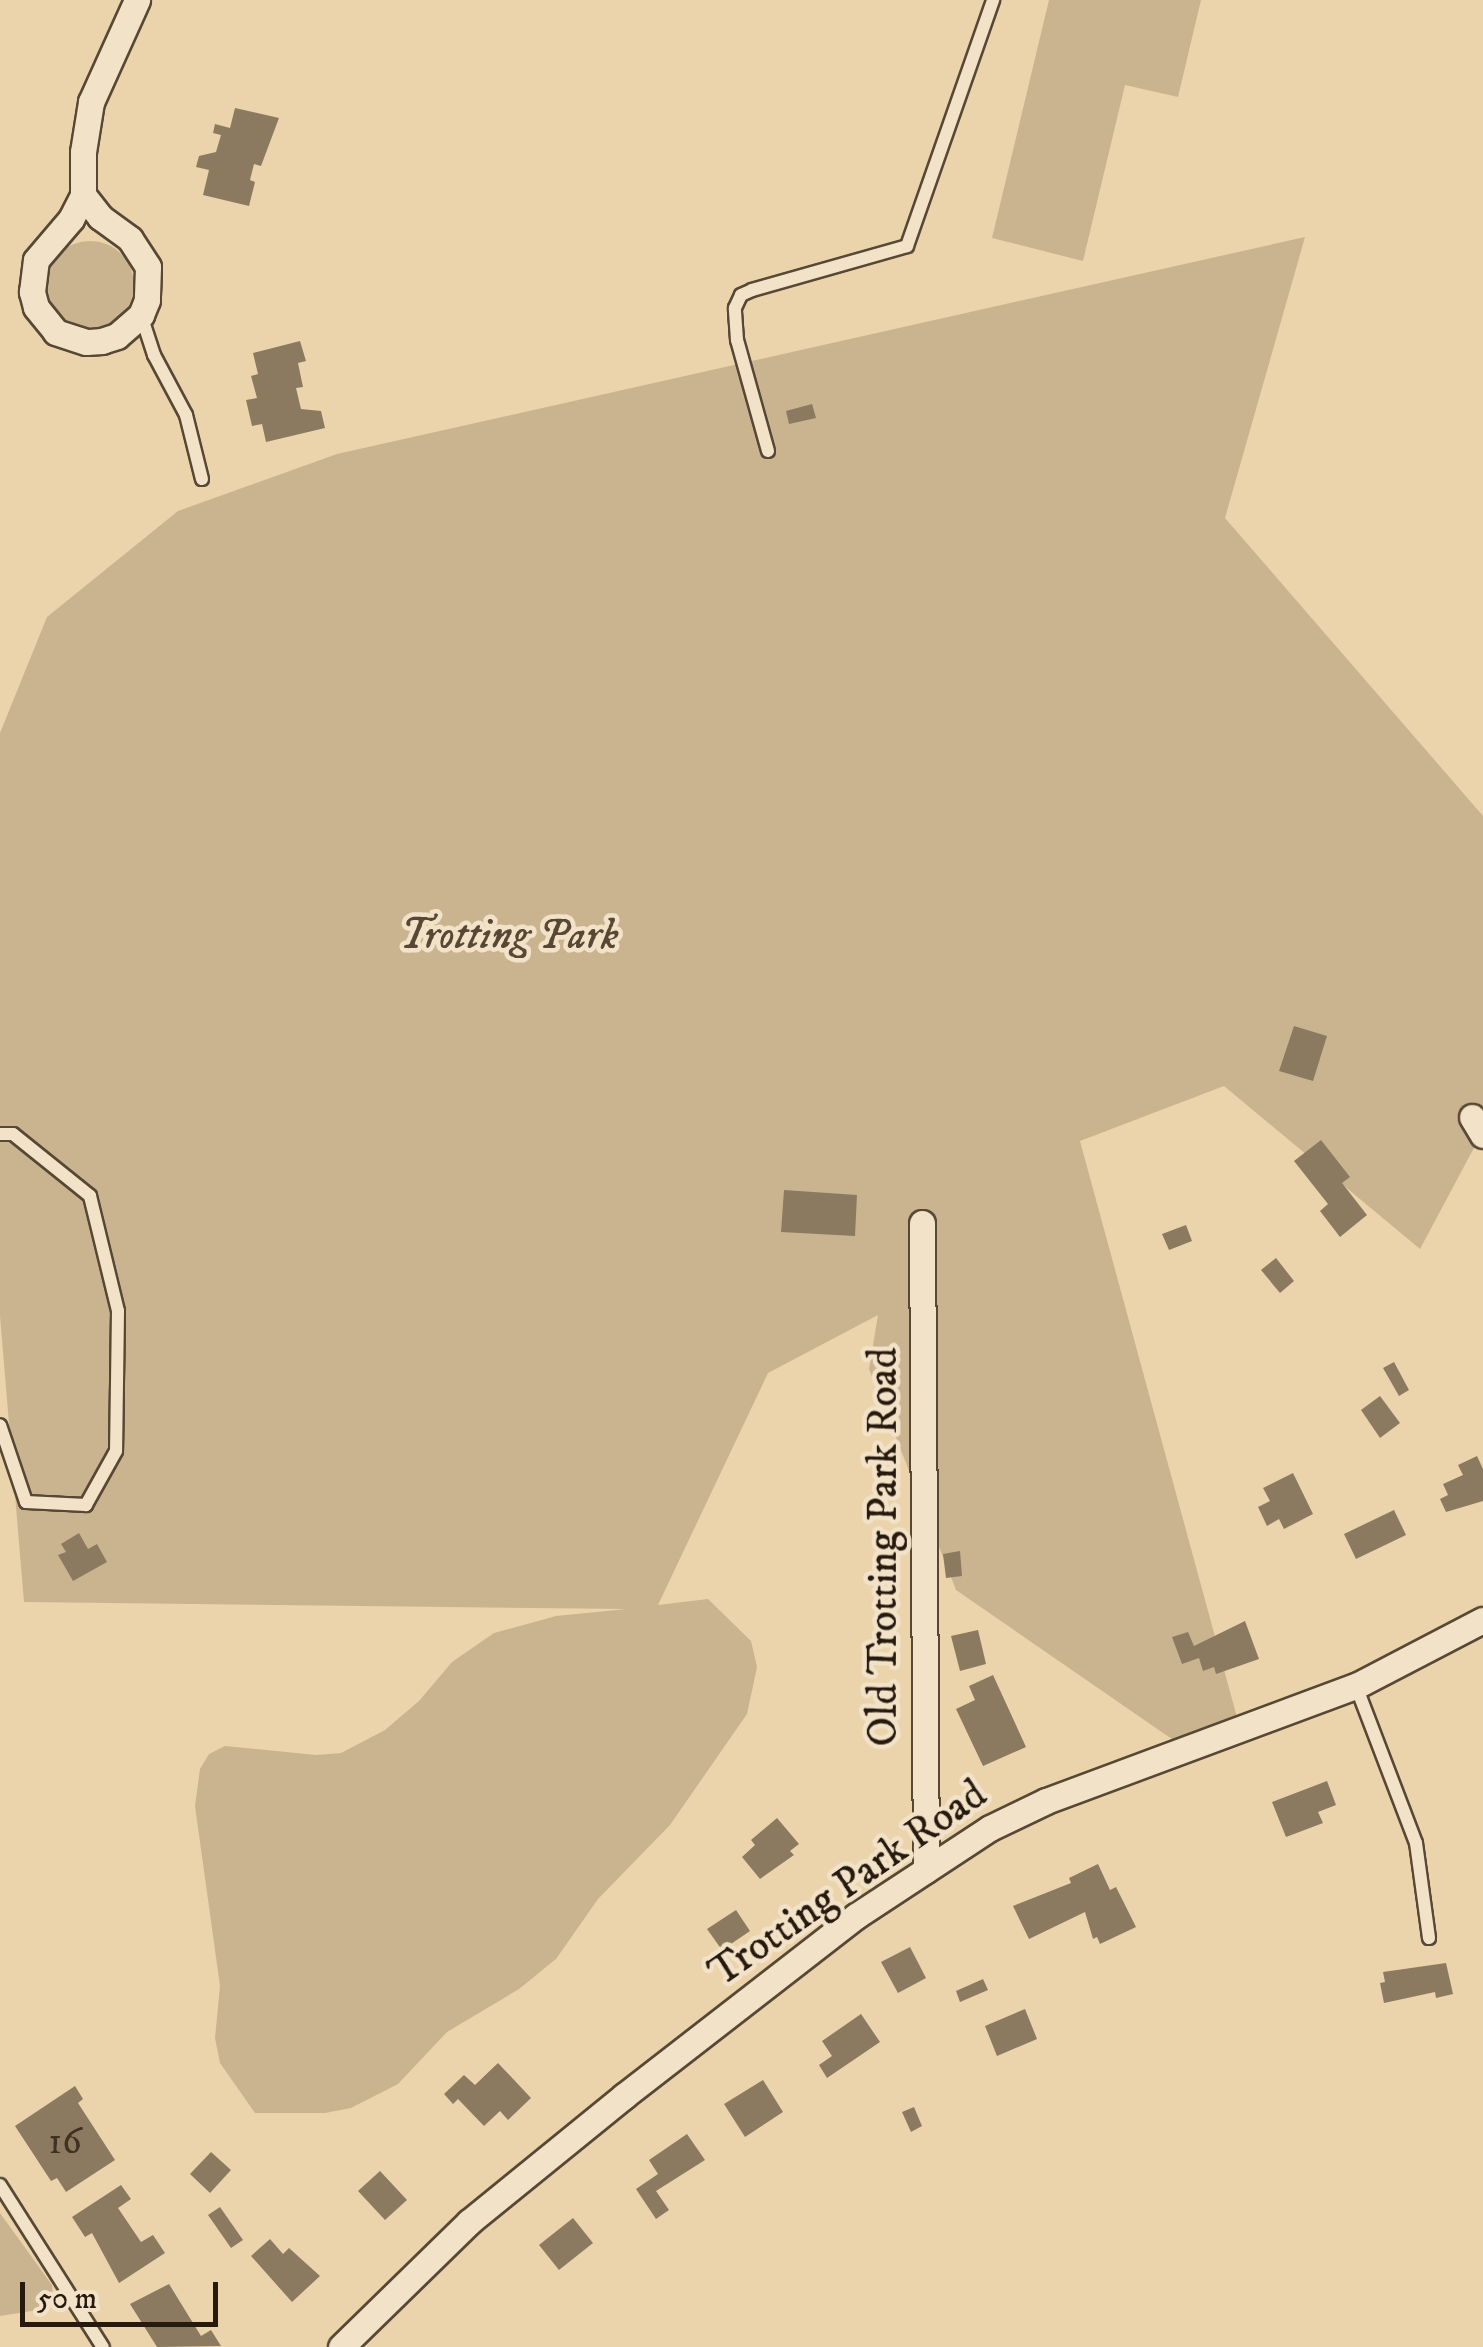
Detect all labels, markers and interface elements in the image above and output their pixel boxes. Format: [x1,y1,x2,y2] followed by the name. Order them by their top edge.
[400,911,618,961] park label: Trotting Park
[859,1347,909,1747] street label: Old Trotting Park Road
[700,1770,996,1998] street label: Trotting Park Road
[48,2120,82,2166] house number: 16
[25,2262,222,2324] scale bar
[37,2281,97,2318] text: 50 m

